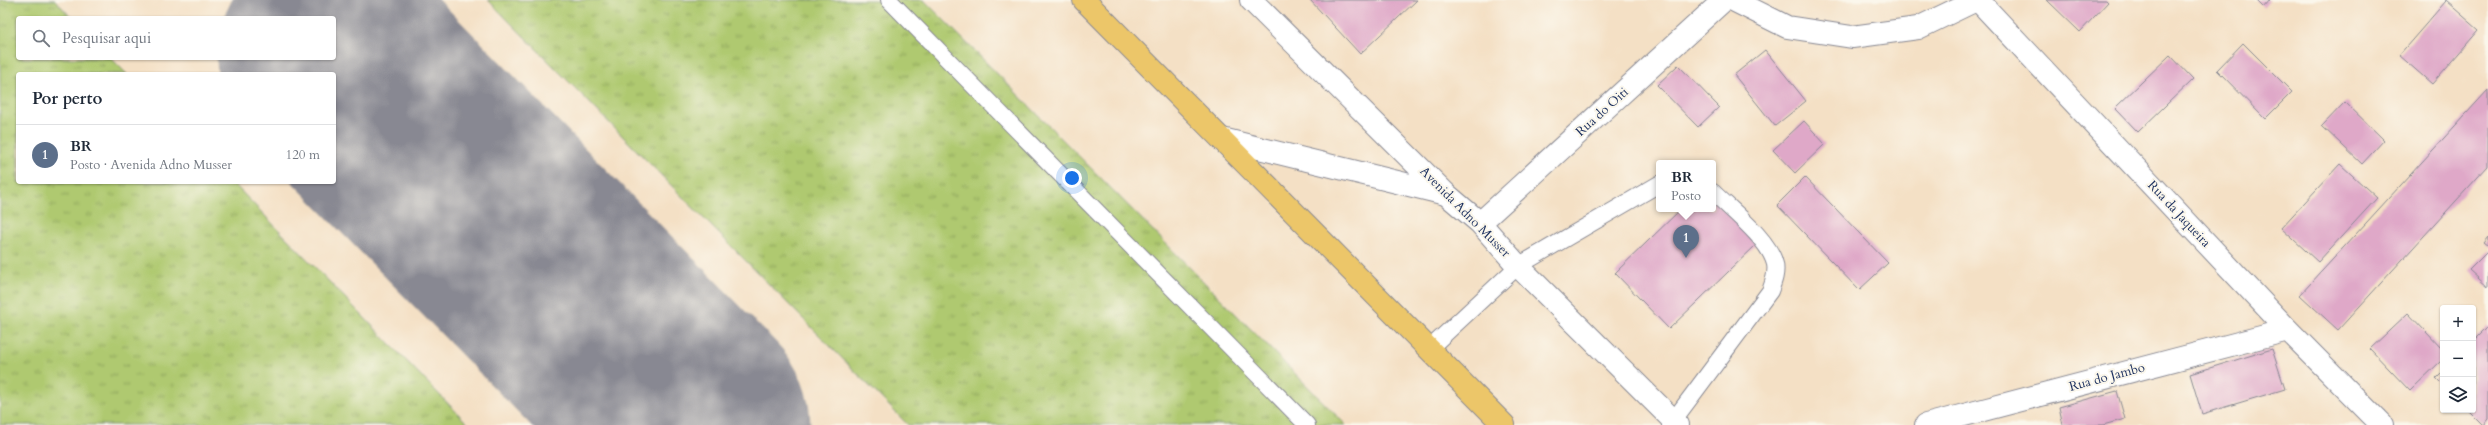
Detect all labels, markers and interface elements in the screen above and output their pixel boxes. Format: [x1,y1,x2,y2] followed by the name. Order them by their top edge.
[16,16,336,60] search box
[30,27,52,49] icon: search
[62,28,151,48] text: Pesquisar aqui
[1572,83,1633,141] street label: Rua do Oiti
[32,87,102,110] text: Por perto
[70,136,92,156] text: BR
[42,146,48,164] text: 1
[286,146,320,164] text: 120 m
[70,156,232,174] text: Posto · Avenida Adno Musser
[1656,160,1716,212] popup
[1416,163,1515,262] street label: Avenida Adno Musser
[1671,167,1693,187] text: BR
[1062,168,1082,188] your location
[2143,177,2215,252] street label: Rua da Jaqueira
[1671,187,1701,205] text: Posto
[1673,225,1699,258] pin: 1
[2440,305,2476,413] map controls
[2440,305,2476,341] button: +
[2440,341,2476,377] button: −
[2067,358,2147,396] street label: Rua do Jambo
[2440,377,2476,413] button: layers

